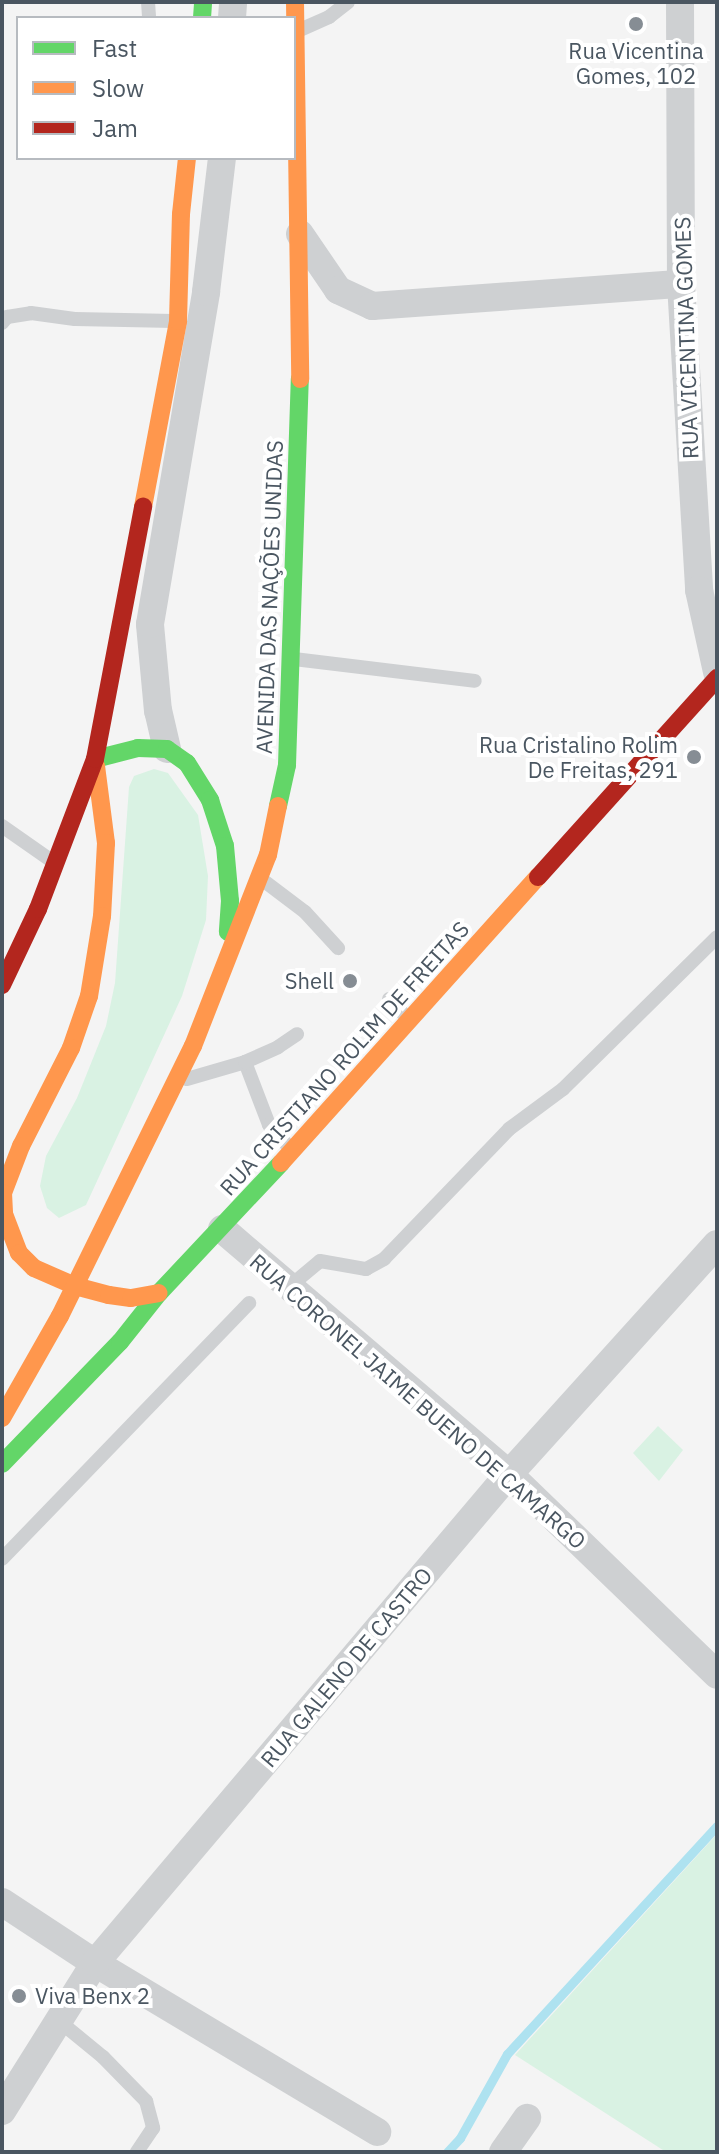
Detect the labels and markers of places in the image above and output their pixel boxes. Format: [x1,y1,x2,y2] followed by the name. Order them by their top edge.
[627,15,645,33] marker: Rua Vicentina Gomes, 102
[568,37,704,88] place label: Rua Vicentina Gomes, 102
[479,731,678,782] place label: Rua Cristalino Rolim De Freitas, 291
[685,748,703,766] marker: Rua Cristalino Rolim De Freitas, 291
[285,968,334,994] place label: Shell
[341,972,359,990] marker: Shell
[35,1983,150,2009] place label: Viva Benx 2
[10,1987,28,2005] marker: Viva Benx 2

